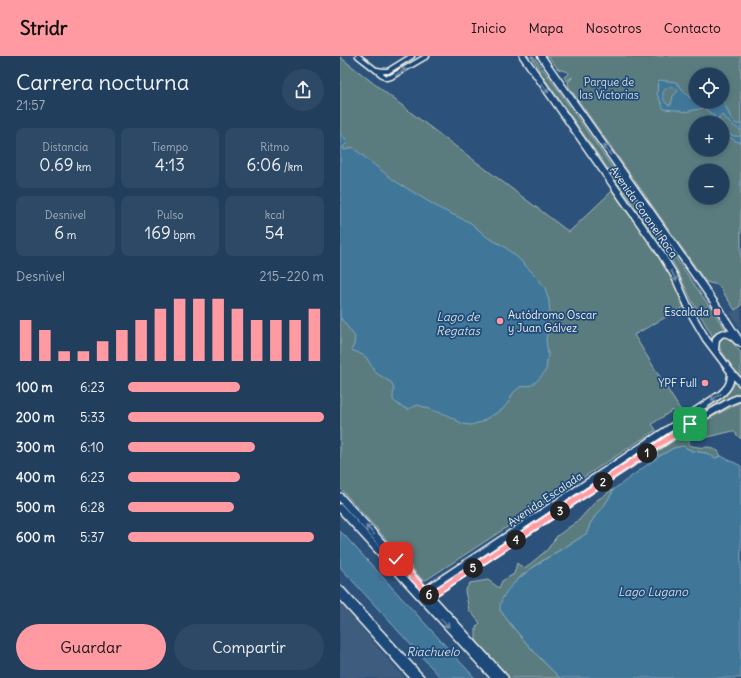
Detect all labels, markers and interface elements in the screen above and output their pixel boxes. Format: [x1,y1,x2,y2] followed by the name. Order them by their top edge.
[20,16,68,40] text: Stridr
[471,19,506,37] text: Inicio
[528,19,564,37] text: Mapa
[586,19,642,37] text: Nosotros
[664,19,721,37] text: Contacto
[395,67,407,75] one-way arrow
[16,68,189,96] text: Carrera nocturna
[689,68,729,204] map controls
[689,68,729,108] button: locate
[282,69,324,111] button: share
[579,75,639,102] park label: Parque de las Victorias
[541,82,549,93] one-way arrow
[16,97,45,114] text: 21:57
[689,116,729,156] button: +
[42,140,88,154] text: Distancia
[152,140,188,154] text: Tiempo
[260,140,289,154] text: Ritmo
[603,145,611,156] one-way arrow
[39,154,74,176] text: 0.69
[155,154,185,176] text: 4:13
[246,154,281,176] text: 6:06
[74,160,91,174] text: km
[281,160,303,174] text: /km
[607,164,681,260] street label: Avenida Coronel Roca
[689,164,729,204] button: −
[45,208,86,222] text: Desnivel
[157,208,183,222] text: Pulso
[265,208,285,222] text: kcal
[54,222,64,244] text: 6
[145,222,171,244] text: 169
[265,222,284,244] text: 54
[64,228,76,242] text: m
[171,228,195,242] text: bpm
[16,268,65,285] text: Desnivel
[260,268,324,285] text: 215–220 m
[671,270,678,282] one-way arrow
[664,305,709,319] place label: Escalada
[712,307,722,317] marker: Escalada
[508,308,597,335] place label: Autódromo Oscar y Juan Gálvez
[436,309,481,338] water label: Lago de Regatas
[495,316,505,326] marker: Autódromo Oscar y Juan Gálvez
[658,376,697,390] place label: YPF Full
[700,378,710,388] marker: YPF Full
[16,379,53,396] text: 100 m
[80,379,105,396] text: 6:23
[711,393,722,401] one-way arrow
[673,407,707,441] pin
[16,409,55,426] text: 200 m
[80,409,105,426] text: 5:33
[679,413,701,435] icon: arrive
[16,439,55,456] text: 300 m
[80,439,104,456] text: 6:10
[637,443,657,463] pin: 1
[645,446,649,460] text: 1
[16,469,55,486] text: 400 m
[80,469,105,486] text: 6:23
[505,469,585,529] street label: Avenida Escalada
[593,472,613,492] pin: 2
[600,475,606,489] text: 2
[16,499,55,516] text: 500 m
[80,499,105,516] text: 6:28
[550,501,570,521] pin: 3
[557,504,563,518] text: 3
[366,525,375,535] one-way arrow
[16,529,55,546] text: 600 m
[80,529,104,546] text: 5:37
[506,530,526,550] pin: 4
[513,533,519,547] text: 4
[379,542,413,576] pin
[385,548,407,570] icon: check
[463,558,483,578] pin: 5
[470,561,476,575] text: 5
[618,584,689,599] water label: Lago Lugano
[419,585,439,605] pin: 6
[426,588,432,602] text: 6
[440,618,449,628] one-way arrow
[16,624,166,670] button: Guardar
[174,624,324,670] button: Compartir
[407,644,461,659] water label: Riachuelo

